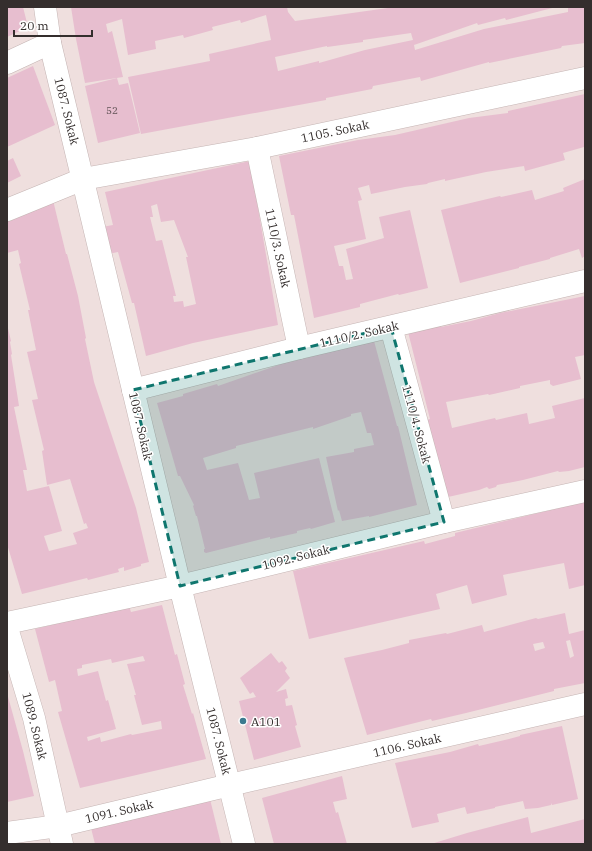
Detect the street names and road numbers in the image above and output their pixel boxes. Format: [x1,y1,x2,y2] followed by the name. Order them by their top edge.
[51,76,83,146] street label: 1087. Sokak
[300,116,370,146] street label: 1105. Sokak
[262,207,294,289] street label: 1110/3. Sokak
[318,318,400,350] street label: 1110/2. Sokak
[399,383,435,465] street label: 1110/4. Sokak
[126,391,156,461] street label: 1087. Sokak
[261,541,331,573] street label: 1092. Sokak
[19,691,51,761] street label: 1089. Sokak
[203,706,235,776] street label: 1087. Sokak
[372,730,442,760] street label: 1106. Sokak
[84,796,154,826] street label: 1091. Sokak

